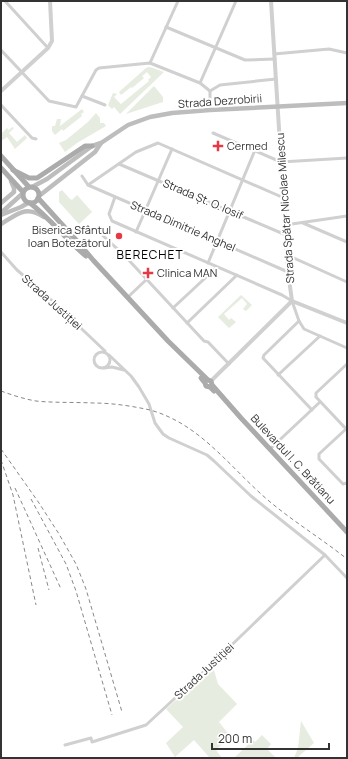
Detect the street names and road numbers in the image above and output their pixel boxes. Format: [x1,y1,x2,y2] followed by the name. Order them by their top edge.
[178,90,262,111] street label: Strada Dezrobirii
[272,132,297,284] street label: Strada Spătar Nicolae Milescu
[161,175,246,222] street label: Strada Șt. O. Iosif
[128,197,238,254] street label: Strada Dimitrie Anghel
[19,271,86,333] street label: Strada Justiției
[248,410,339,507] street label: Bulevardul I. C. Brătianu
[171,639,237,702] street label: Strada Justiției

